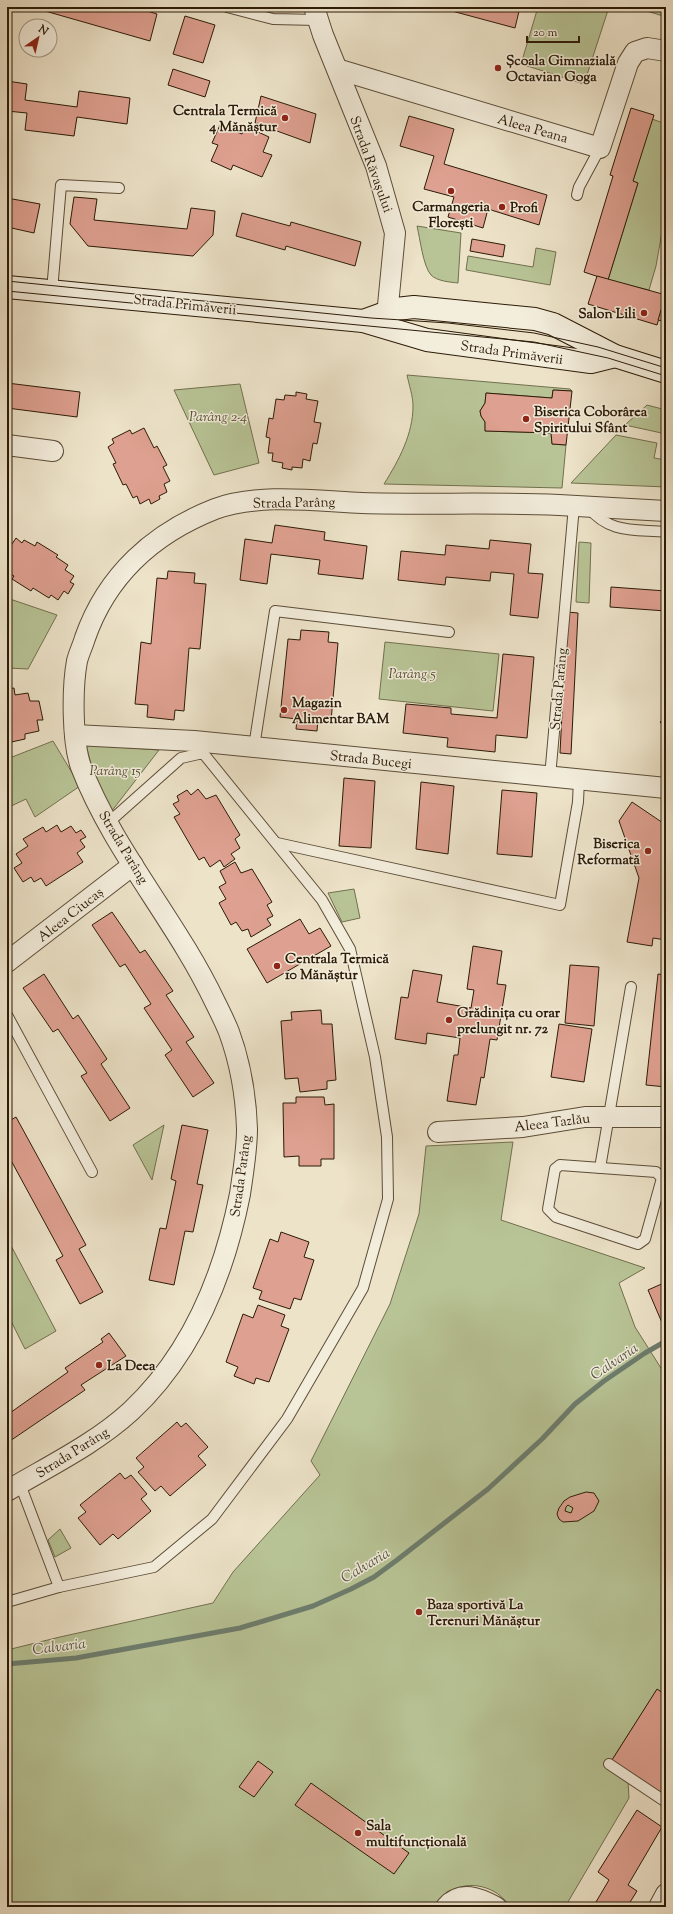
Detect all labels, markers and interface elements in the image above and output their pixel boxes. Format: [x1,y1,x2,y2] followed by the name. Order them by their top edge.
[18,18,58,58] north arrow
[527,18,579,44] scale bar
[34,21,51,40] text: N
[533,24,558,42] text: 20 m
[506,52,616,88] place label: Școala Gimnazială Octavian Goga
[493,63,503,73] marker: Școala Gimnazială Octavian Goga
[173,102,278,138] place label: Centrala Termică 4 Mănăștur
[495,110,571,150] street label: Aleea Peana
[280,113,290,123] marker: Centrala Termică 4 Mănăștur
[343,114,397,216] street label: Strada Răvașului
[446,186,456,196] marker: Carmangeria Florești
[412,198,490,234] place label: Carmangeria Florești
[510,199,539,219] place label: Profi
[497,202,507,212] marker: Profi
[132,291,237,321] street label: Strada Primăverii
[578,305,636,325] place label: Salon Lili
[639,308,649,318] marker: Salon Lili
[459,337,564,371] street label: Strada Primăverii
[534,403,648,439] place label: Biserica Coborârea Spiritului Sfânt
[189,408,247,428] park label: Parâng 2-4
[521,414,531,424] marker: Biserica Coborârea Spiritului Sfânt
[253,493,336,515] street label: Strada Parâng
[546,647,574,731] street label: Strada Parâng
[389,665,436,685] park label: Parâng 5
[292,694,389,730] place label: Magazin Alimentar BAM
[279,705,289,715] marker: Magazin Alimentar BAM
[329,747,413,775] street label: Strada Bucegi
[90,762,141,782] park label: Parâng 15
[92,807,152,889] street label: Strada Parâng
[577,835,641,871] place label: Biserica Reformată
[643,846,653,856] marker: Biserica Reformată
[34,883,109,948] street label: Aleea Ciucaș
[285,950,390,986] place label: Centrala Termică 10 Mănăștur
[272,961,282,971] marker: Centrala Termică 10 Mănăștur
[457,1004,561,1040] place label: Grădinița cu orar prelungit nr. 72
[444,1015,454,1025] marker: Grădinița cu orar prelungit nr. 72
[513,1109,591,1139] street label: Aleea Tazlău
[226,1134,258,1219] street label: Strada Parâng
[587,1338,643,1386] water label: Calvaria
[107,1357,156,1377] place label: La Deea
[94,1360,104,1370] marker: La Deea
[33,1423,114,1484] street label: Strada Parâng
[337,1543,394,1589] water label: Calvaria
[427,1596,541,1632] place label: Baza sportivă La Terenuri Mănăștur
[414,1607,424,1617] marker: Baza sportivă La Terenuri Mănăștur
[31,1634,87,1661] water label: Calvaria
[366,1817,467,1853] place label: Sala multifuncțională
[353,1828,363,1838] marker: Sala multifuncțională

